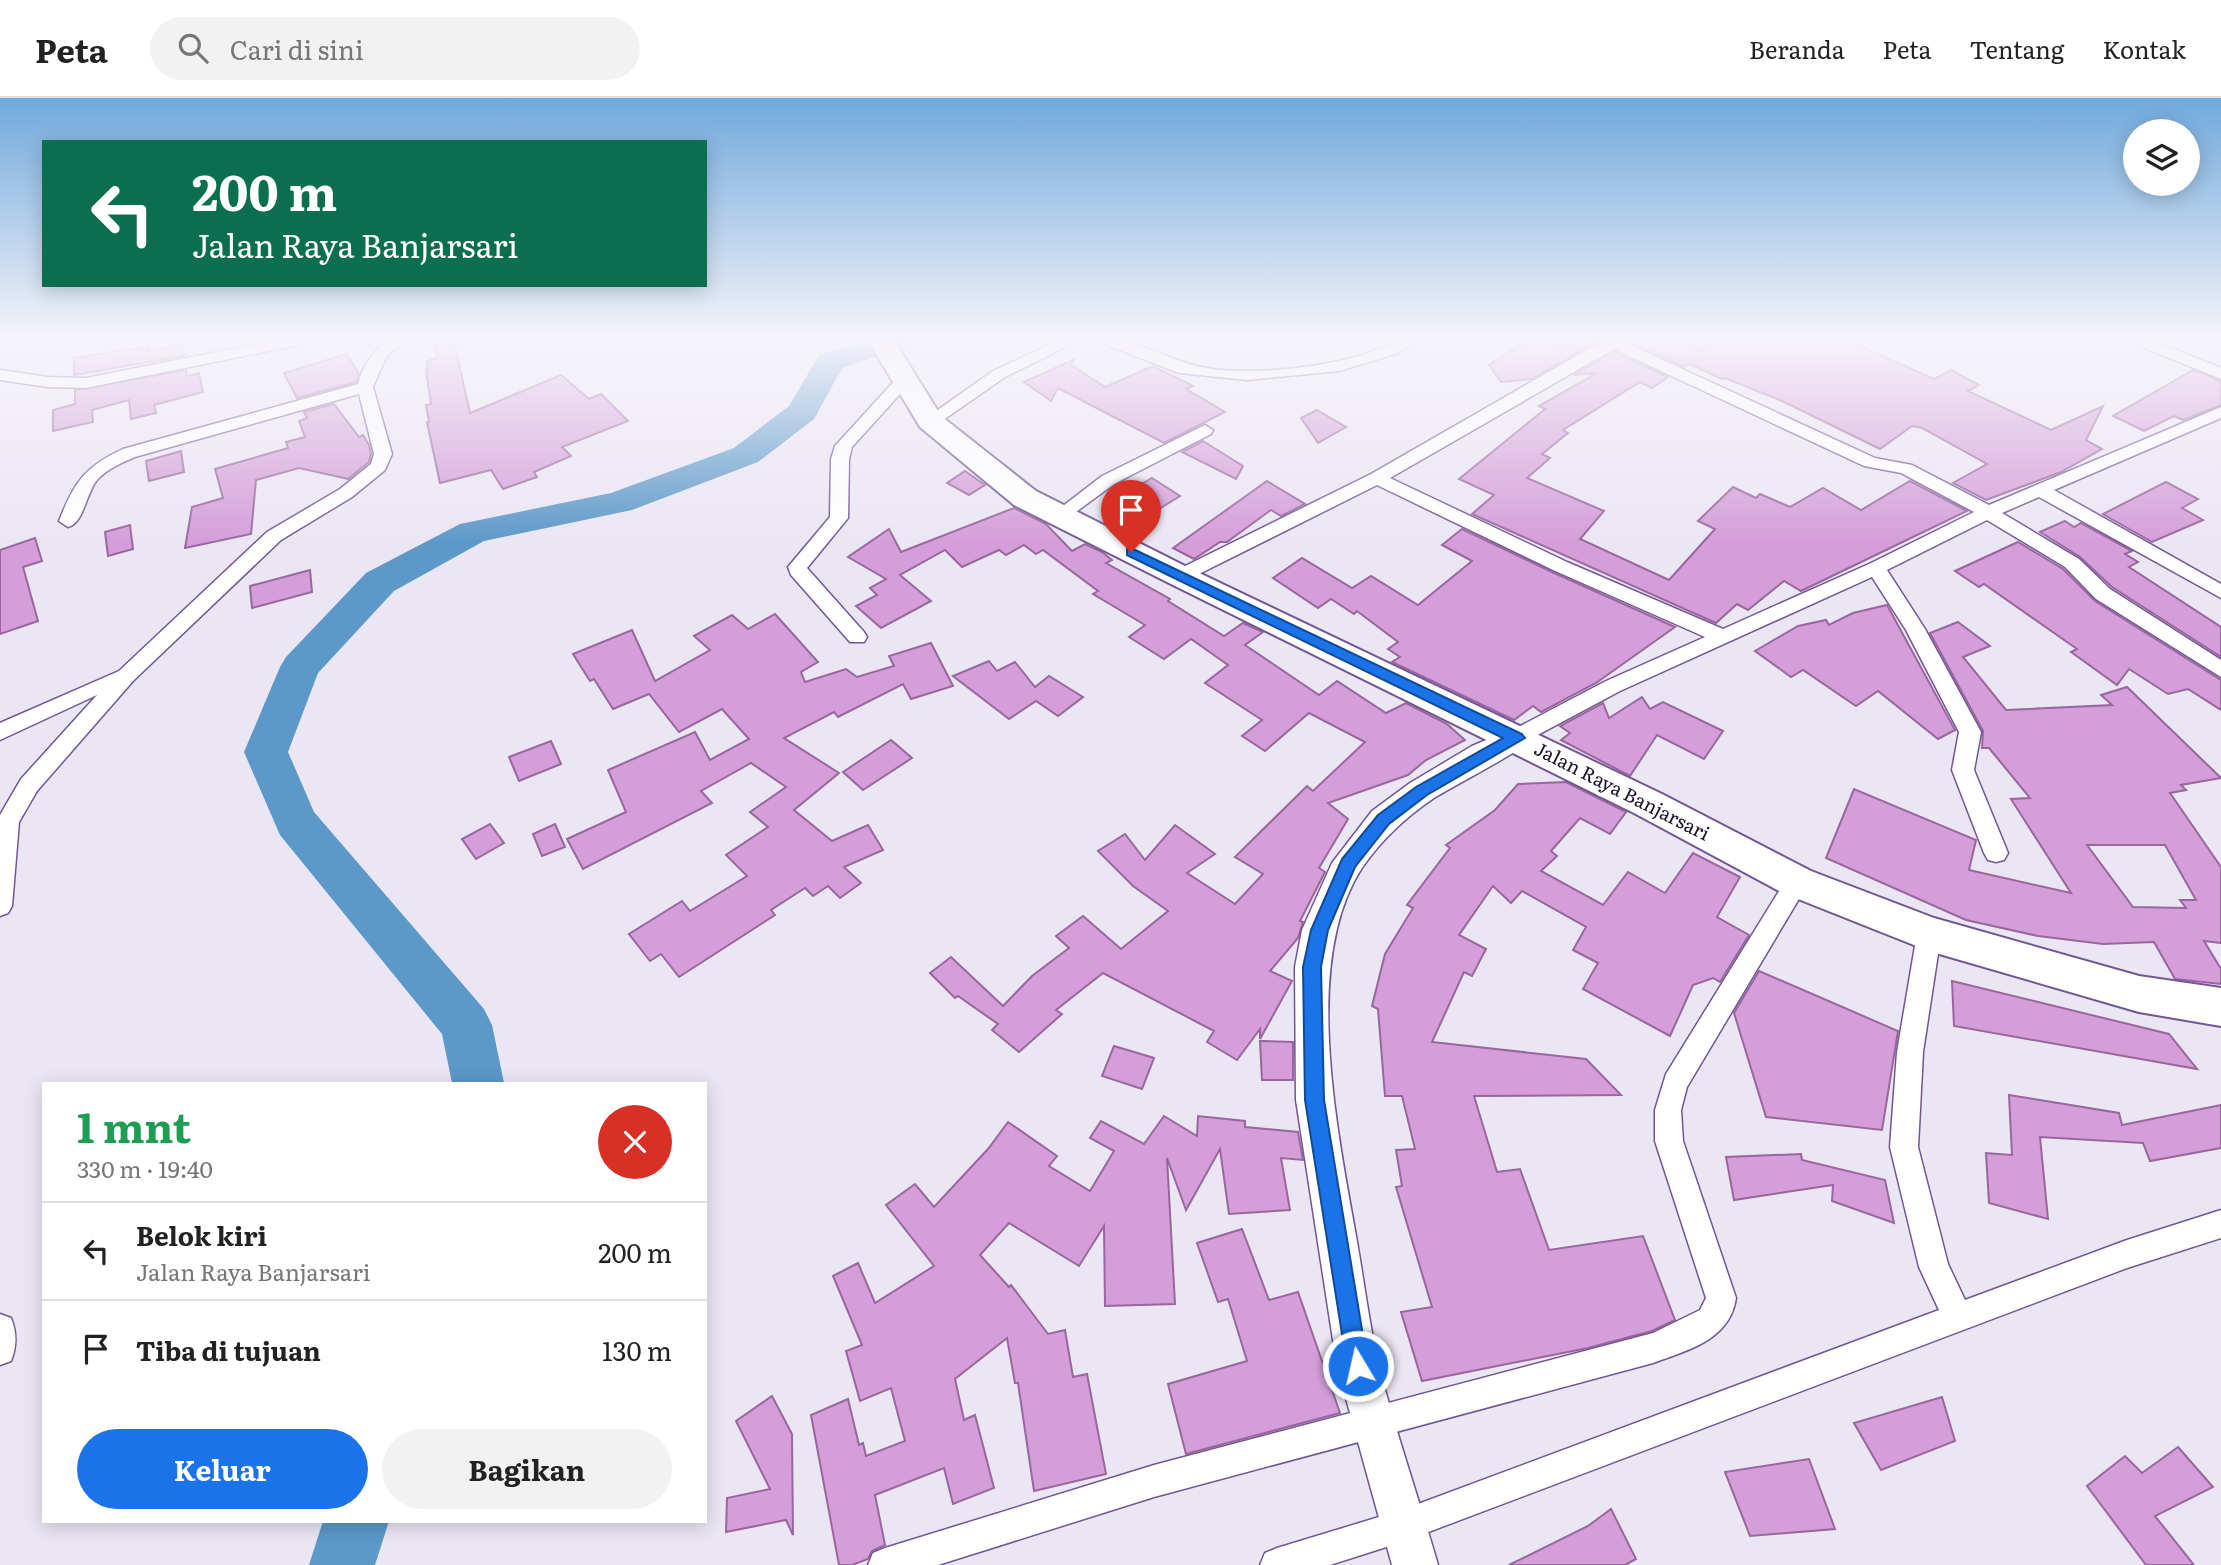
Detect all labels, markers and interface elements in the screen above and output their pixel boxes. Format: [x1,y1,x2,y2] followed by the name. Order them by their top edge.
[150,17,640,80] search box
[35,24,108,73] text: Peta
[174,29,212,67] icon: search
[230,29,364,68] text: Cari di sini
[1749,31,1845,66] text: Beranda
[1883,31,1932,66] text: Peta
[1970,31,2064,66] text: Tentang
[2102,31,2186,66] text: Kontak
[2123,119,2200,196] map controls
[2123,119,2200,196] button: layers
[192,153,337,226] text: 200 m
[77,168,168,259] icon: left
[192,220,518,268] text: Jalan Raya Banjarsari
[1101,480,1161,552] pin
[1112,491,1150,529] icon: arrive
[1530,734,1715,847] street label: Jalan Raya Banjarsari
[77,1094,191,1156] text: 1 mnt
[598,1105,672,1179] button: close
[77,1151,213,1185] text: 330 m · 19:40
[136,1215,267,1254] text: Belok kiri
[77,1232,115,1270] icon: left
[598,1232,672,1271] text: 200 m
[136,1254,371,1288] text: Jalan Raya Banjarsari
[1321,1329,1395,1403] position arrow
[77,1330,115,1368] icon: arrive
[136,1330,321,1369] text: Tiba di tujuan
[602,1330,672,1369] text: 130 m
[77,1429,368,1509] button: Keluar
[382,1429,672,1509] button: Bagikan

